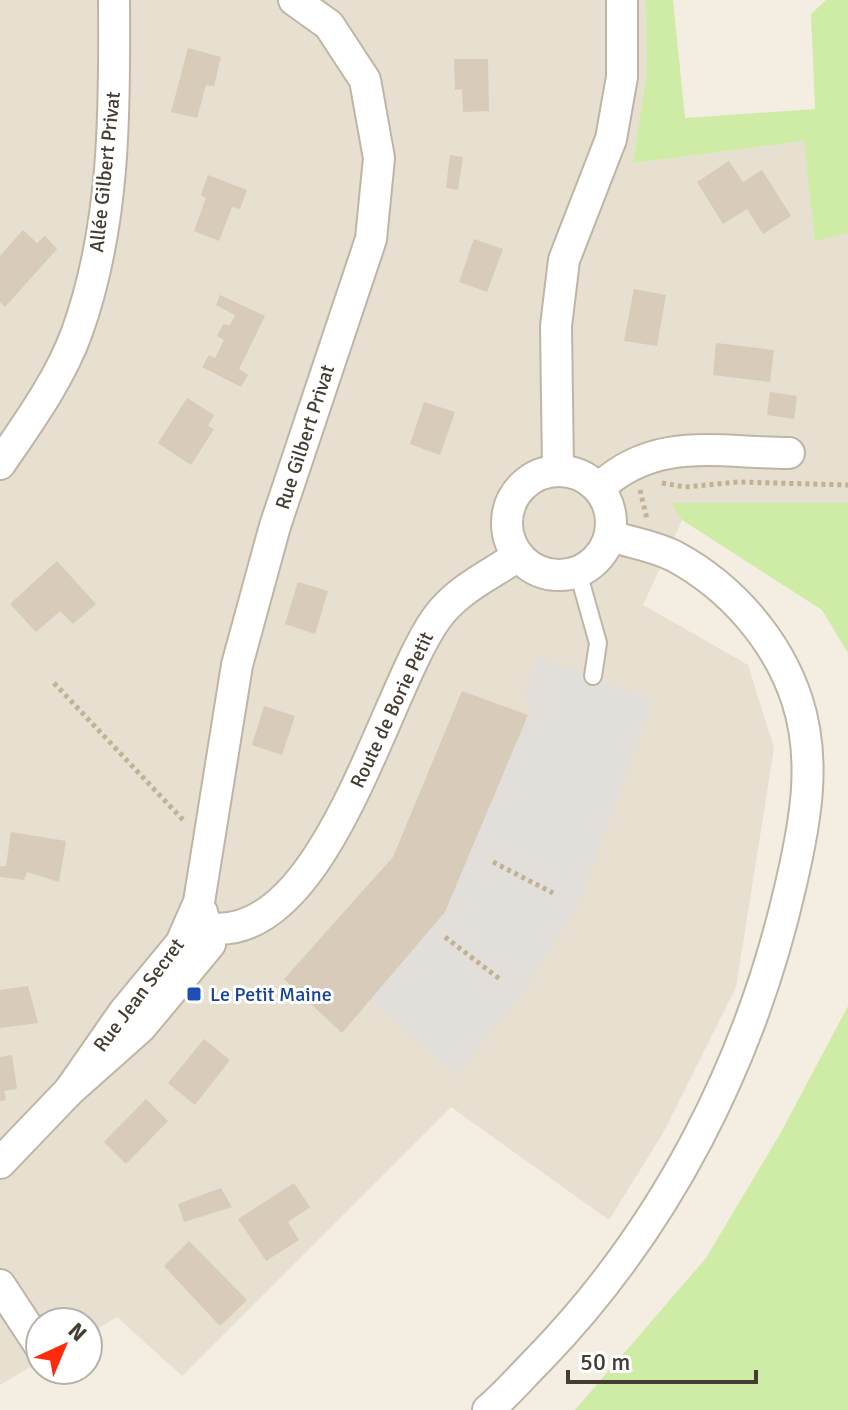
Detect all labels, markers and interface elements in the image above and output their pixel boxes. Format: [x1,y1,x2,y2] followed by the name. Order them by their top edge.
[84,90,126,254] street label: Allée Gilbert Privat
[270,361,340,513] street label: Rue Gilbert Privat
[345,628,439,792] street label: Route de Borie Petit
[88,933,190,1057] street label: Rue Jean Secret
[210,982,332,1007] place label: Le Petit Maine
[185,985,203,1003] marker: Le Petit Maine
[24,1306,104,1386] north arrow
[63,1317,92,1347] text: N
[568,1334,756,1384] scale bar
[580,1347,630,1377] text: 50 m

